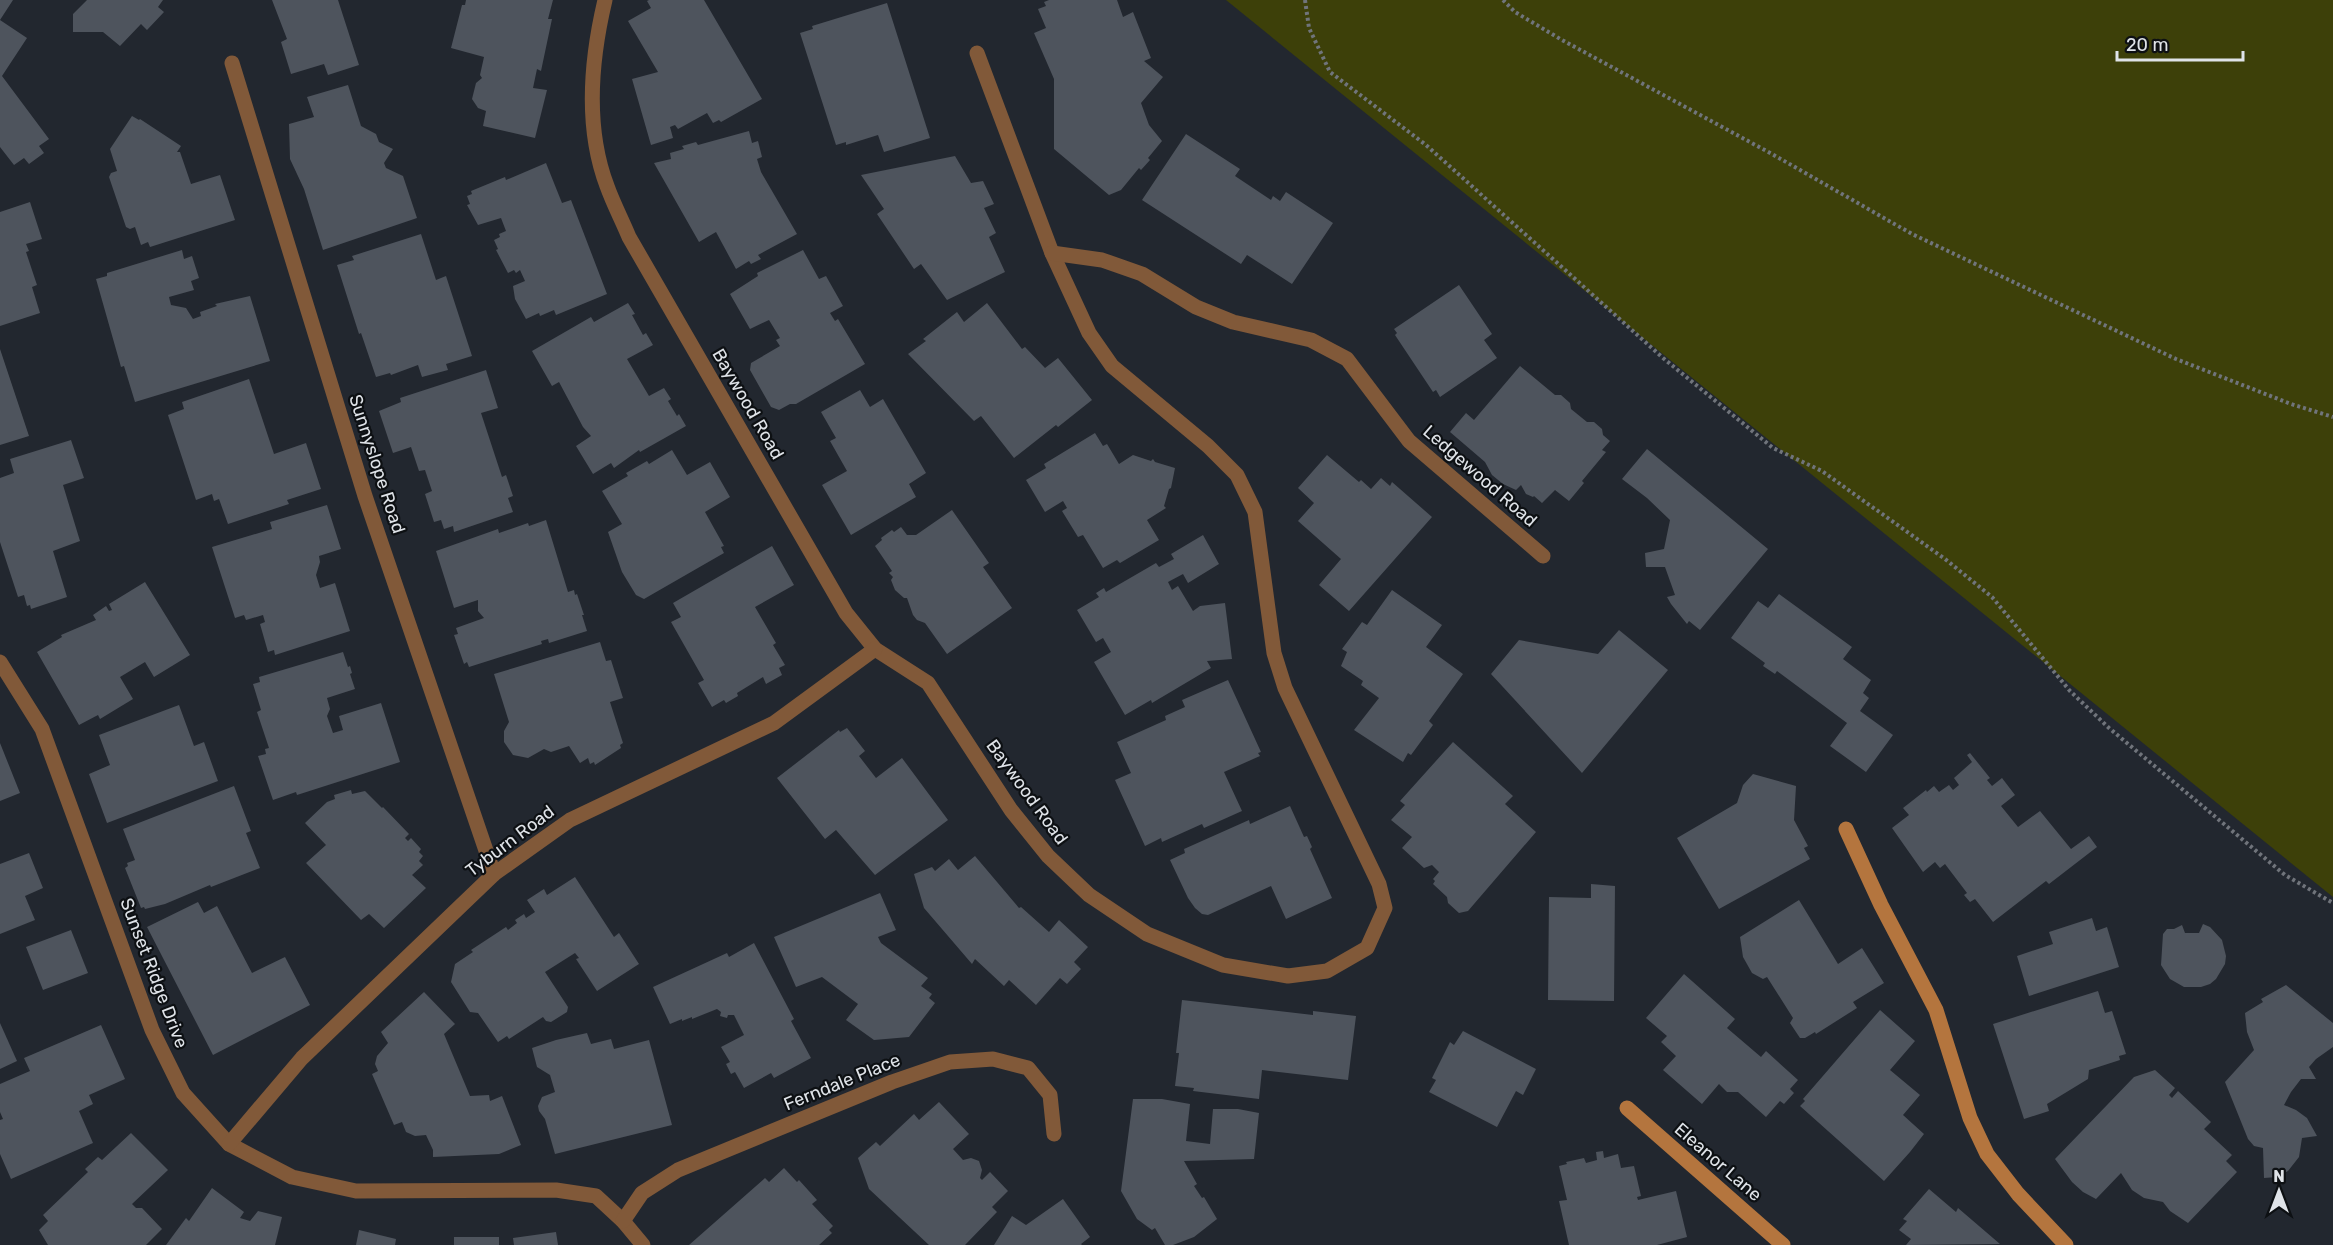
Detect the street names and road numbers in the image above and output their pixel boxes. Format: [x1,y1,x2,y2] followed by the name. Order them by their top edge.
[707,345,789,463] street label: Baywood Road
[344,392,410,536] street label: Sunnyslope Road
[1418,420,1542,532] street label: Ledgewood Road
[982,735,1072,849] street label: Baywood Road
[461,801,559,881] street label: Tyburn Road
[115,895,193,1051] street label: Sunset Ridge Drive
[781,1049,903,1115] street label: Ferndale Place
[1670,1118,1766,1206] street label: Eleanor Lane

